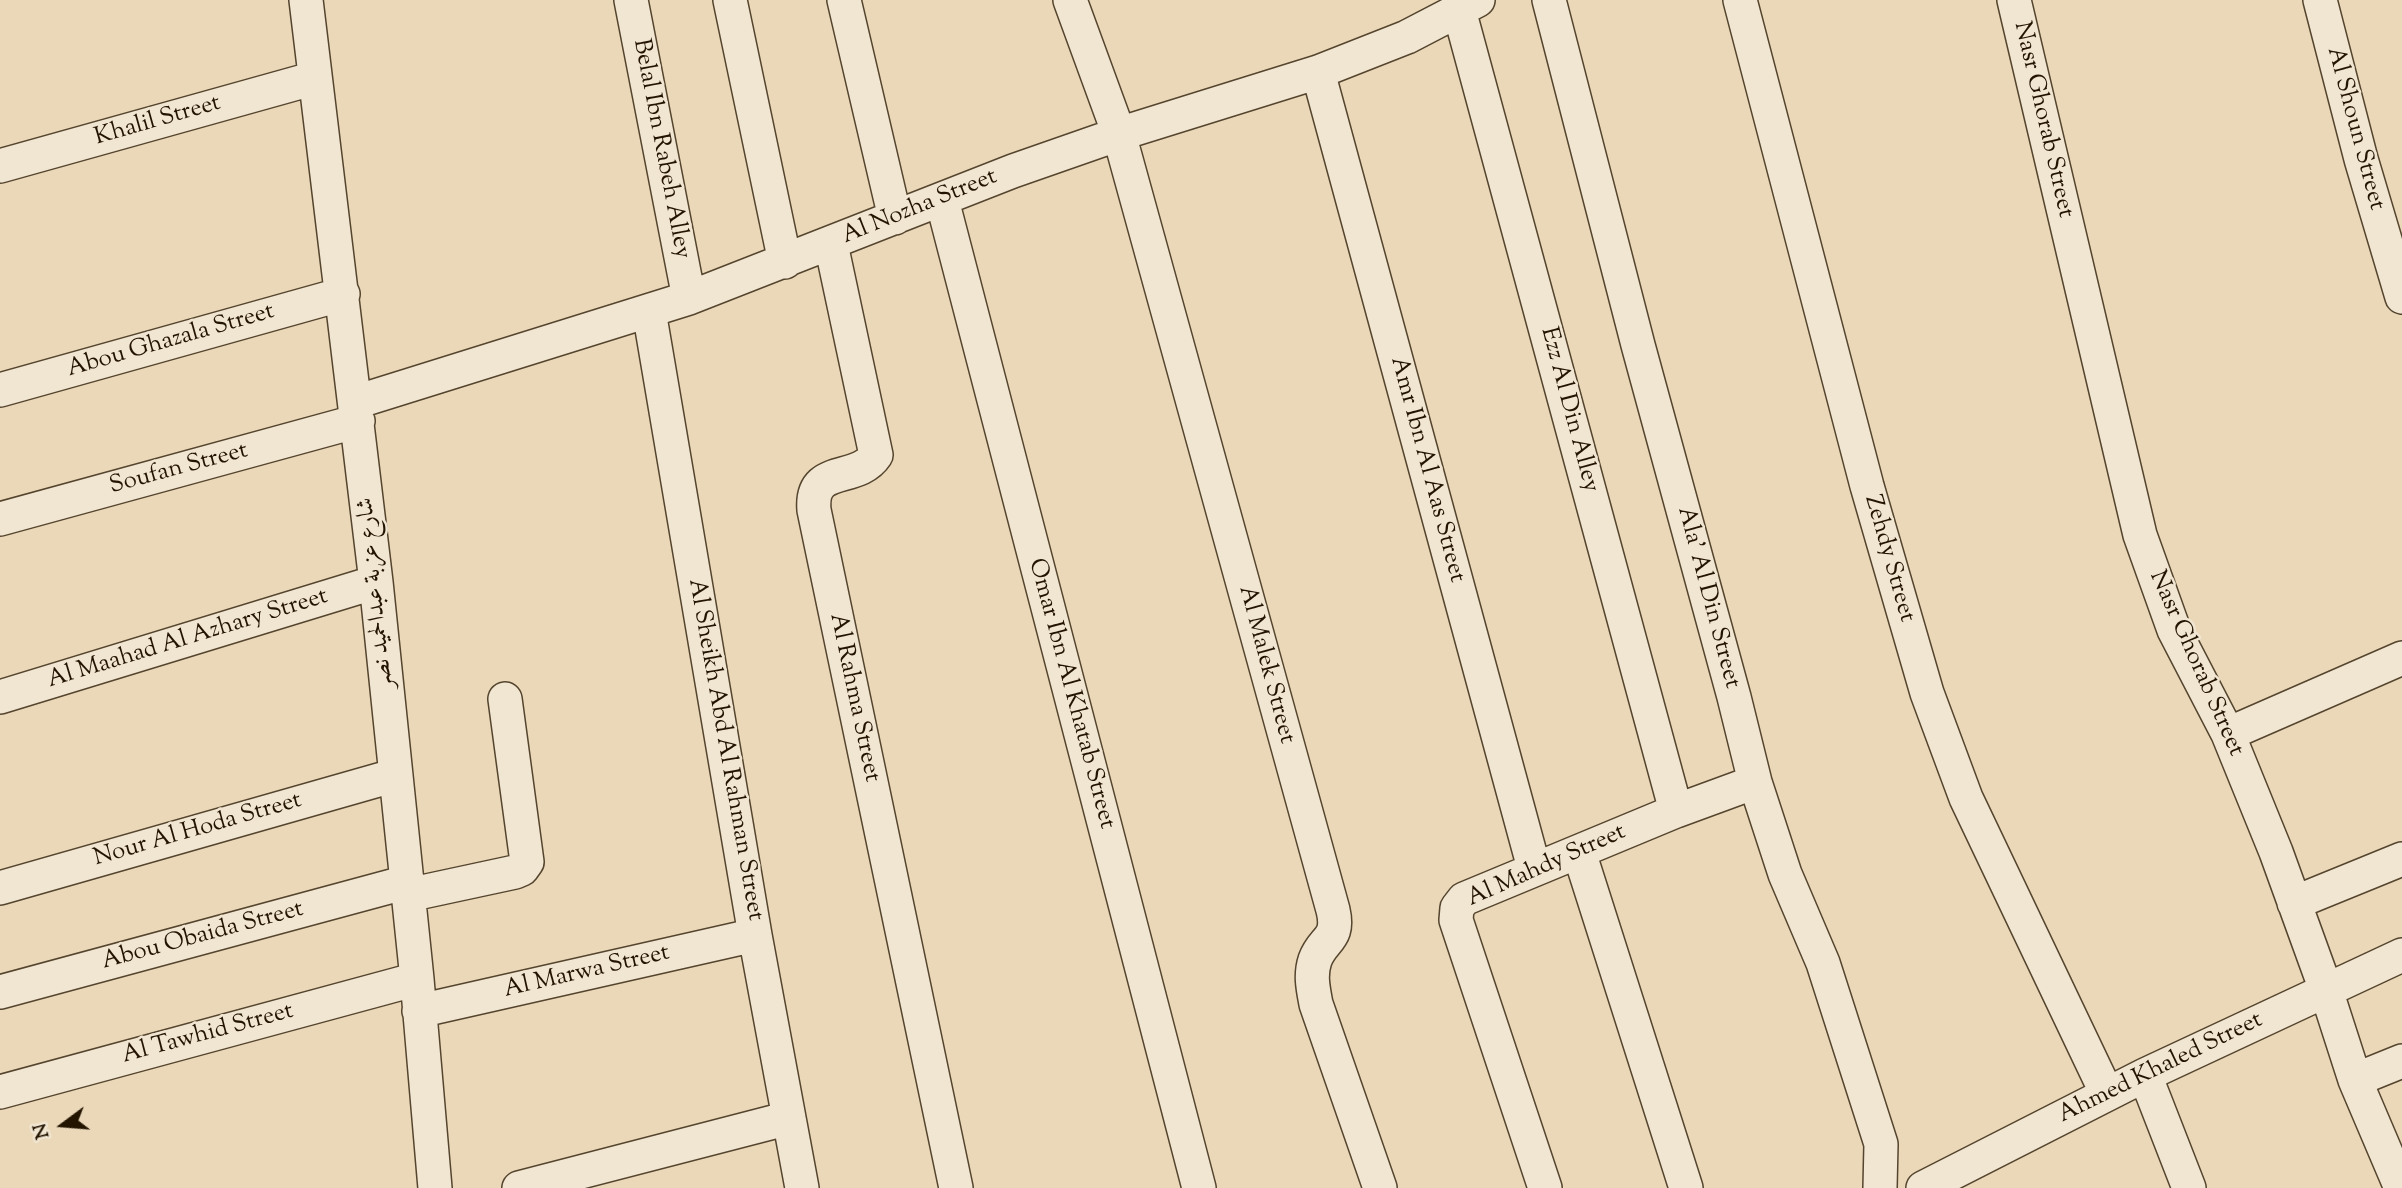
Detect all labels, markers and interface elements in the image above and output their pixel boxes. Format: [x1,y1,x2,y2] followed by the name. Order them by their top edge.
[2005,19,2079,221] street label: Nasr Ghorab Street
[625,37,695,261] street label: Belal Ibn Rabeh Alley
[2318,44,2390,214] street label: Al Shoun Street
[92,90,224,154] street label: Khalil Street
[838,164,1002,252] street label: Al Nozha Street
[64,299,278,385] street label: Abou Ghazala Street
[1532,324,1604,496] street label: Ezz Al Din Alley
[1382,354,1470,586] street label: Amr Ibn Al Aas Street
[107,438,251,502] street label: Soufan Street
[1856,492,1920,626] street label: Zehdy Street
[353,496,401,690] street label: شارع عزبة عبدالحميد نصر
[1669,504,1745,692] street label: Ala' Al Din Street
[1020,556,1120,832] street label: Omar Ibn Al Khatab Street
[2141,567,2249,761] street label: Nasr Ghorab Street
[680,577,768,923] street label: Al Sheikh Abd Al Rahman Street
[1230,583,1300,747] street label: Al Malek Street
[44,584,332,696] street label: Al Maahad Al Azhary Street
[821,611,885,785] street label: Al Rahma Street
[91,788,305,874] street label: Nour Al Hoda Street
[1463,819,1631,915] street label: Al Mahdy Street
[99,896,307,978] street label: Abou Obaida Street
[501,940,673,1006] street label: Al Marwa Street
[119,998,297,1072] street label: Al Tawhid Street
[2054,1007,2268,1131] street label: Ahmed Khaled Street
[28,1090,98,1160] north arrow
[27,1120,57,1142] text: N

